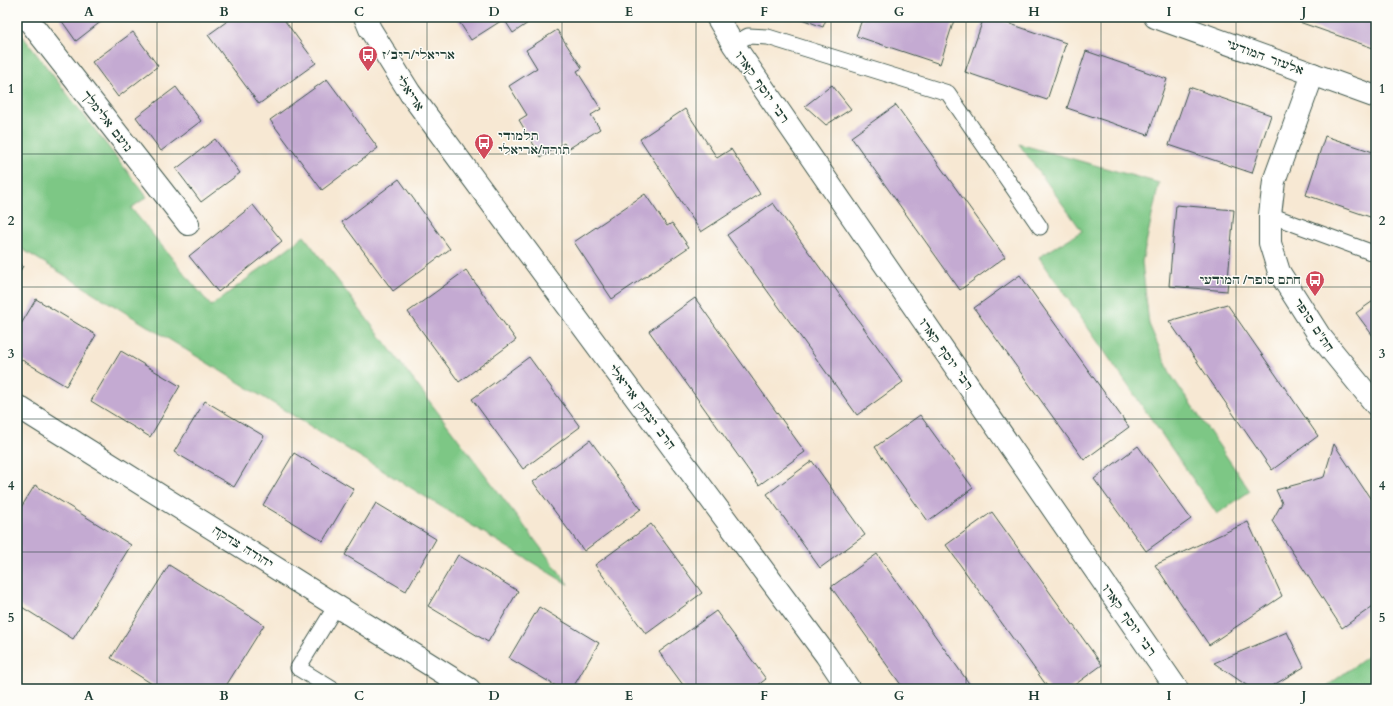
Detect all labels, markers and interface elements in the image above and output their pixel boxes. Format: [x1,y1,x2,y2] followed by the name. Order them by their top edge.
[84,3,94,21] text: A
[219,3,229,21] text: B
[354,3,364,21] text: C
[488,3,500,21] text: D
[625,3,633,21] text: E
[760,3,768,21] text: F
[894,3,905,21] text: G
[1028,3,1040,21] text: H
[1166,3,1172,21] text: I
[1300,3,1307,21] text: J
[1224,36,1306,79] street label: אלעזר המודעי
[357,44,379,72] bus stop icon: אריאלי/ריב׳ז
[382,47,455,63] place label: אריאלי/ריב׳ז
[731,48,793,126] street label: רבי יוסף קארו
[392,72,428,114] street label: אריאלי
[8,80,14,98] text: 1
[1379,80,1385,98] text: 1
[78,87,136,155] street label: נועם אלימלך
[498,128,570,158] place label: תלמודי תורה/אריאלי
[473,132,495,160] bus stop icon: תלמודי תורה/אריאלי
[8,212,15,230] text: 2
[1379,212,1386,230] text: 2
[1304,269,1326,297] bus stop icon: חתם סופר/ המודעי
[1199,272,1301,288] place label: חתם סופר/ המודעי
[1290,295,1338,355] street label: חת"ם סופר
[915,315,977,393] street label: רבי יוסף קארו
[8,345,15,363] text: 3
[1379,345,1386,363] text: 3
[605,361,679,453] street label: הרב יצחק אריאלי
[8,477,15,495] text: 4
[1379,477,1386,495] text: 4
[210,522,277,572] street label: יהודה צדקה
[1098,581,1160,659] street label: רבי יוסף קארו
[8,609,14,627] text: 5
[1379,609,1385,627] text: 5
[84,687,94,705] text: A
[219,687,229,705] text: B
[354,687,364,705] text: C
[488,687,500,705] text: D
[625,687,633,705] text: E
[760,687,768,705] text: F
[894,687,905,705] text: G
[1028,687,1040,705] text: H
[1166,687,1172,705] text: I
[1300,687,1307,705] text: J

